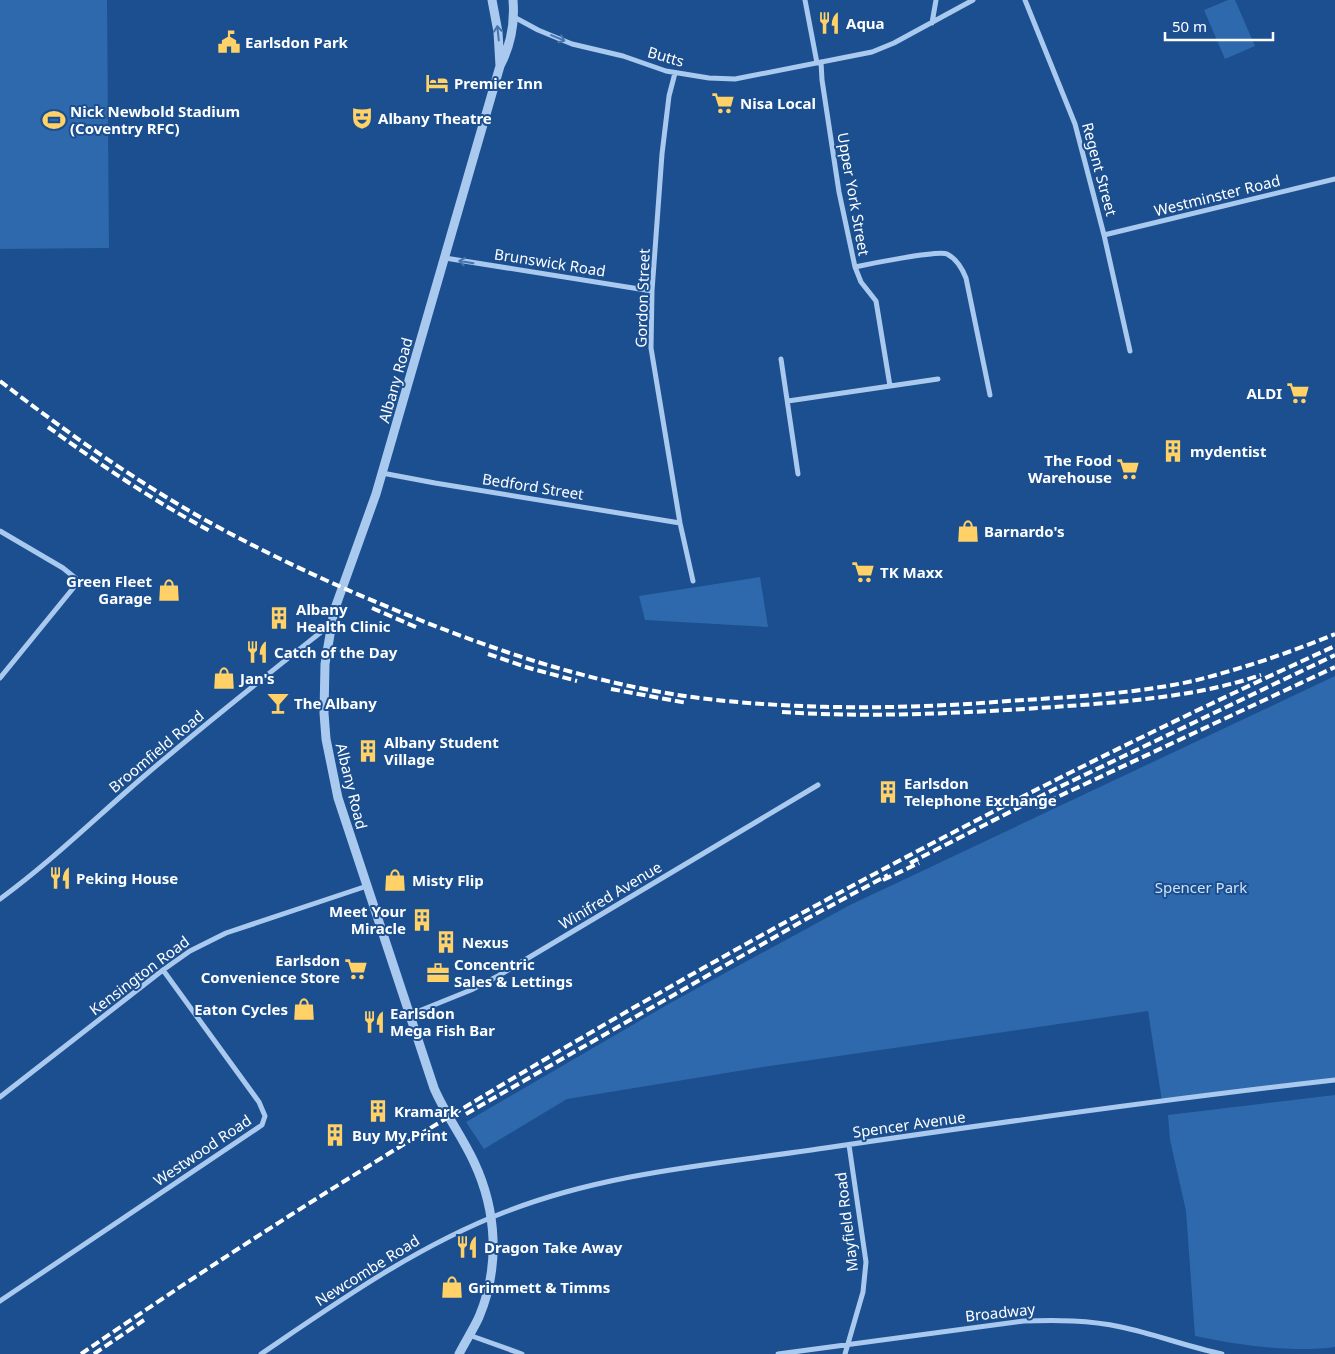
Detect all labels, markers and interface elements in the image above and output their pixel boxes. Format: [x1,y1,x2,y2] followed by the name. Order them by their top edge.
[816,10,842,36] restaurant icon: Aqua
[1165,10,1272,42] scale bar
[846,13,885,33] place label: Aqua
[1172,16,1207,36] text: 50 m
[493,25,503,41] one-way arrow
[216,29,242,55] public building icon: Earlsdon Park
[245,32,349,52] place label: Earlsdon Park
[550,34,565,44] one-way arrow
[645,41,687,71] street label: Butts
[424,70,450,96] hotel icon: Premier Inn
[454,73,543,93] place label: Premier Inn
[710,90,736,116] supermarket icon: Nisa Local
[740,93,816,113] place label: Nisa Local
[70,101,240,138] place label: Nick Newbold Stadium (Coventry RFC)
[349,105,375,131] theatre icon: Albany Theatre
[41,107,67,133] sports icon: Nick Newbold Stadium (Coventry RFC)
[378,108,492,128] place label: Albany Theatre
[1078,120,1122,218] street label: Regent Street
[833,131,875,258] street label: Upper York Street
[1152,170,1282,220] street label: Westminster Road
[493,243,607,281] street label: Brunswick Road
[630,247,654,348] street label: Gordon Street
[458,256,474,266] one-way arrow
[373,335,417,425] street label: Albany Road
[1285,380,1311,406] supermarket icon: ALDI
[1246,383,1282,403] place label: ALDI
[1160,438,1186,464] building icon: mydentist
[1190,441,1267,461] place label: mydentist
[1028,450,1112,487] place label: The Food Warehouse
[1115,456,1141,482] supermarket icon: The Food Warehouse
[481,468,586,504] street label: Bedford Street
[955,518,981,544] shop icon: Barnardo's
[984,521,1065,541] place label: Barnardo's
[850,559,876,585] supermarket icon: TK Maxx
[880,562,943,582] place label: TK Maxx
[66,571,152,608] place label: Green Fleet Garage
[156,577,182,603] shop icon: Green Fleet Garage
[296,599,391,636] place label: Albany Health Clinic
[266,605,292,631] building icon: Albany Health Clinic
[244,639,270,665] restaurant icon: Catch of the Day
[274,642,398,662] place label: Catch of the Day
[211,665,237,691] shop icon: Jan's
[238,668,275,688] place label: Jan's
[265,690,291,716] bar icon: The Albany
[294,693,377,713] place label: The Albany
[104,705,208,797] street label: Broomfield Road
[384,732,499,769] place label: Albany Student Village
[355,738,381,764] building icon: Albany Student Village
[332,741,372,831] street label: Albany Road
[904,773,1057,810] place label: Earlsdon Telephone Exchange
[875,779,901,805] building icon: Earlsdon Telephone Exchange
[555,856,665,934] street label: Winifred Avenue
[47,865,73,891] restaurant icon: Peking House
[382,867,408,893] shop icon: Misty Flip
[76,868,178,888] place label: Peking House
[412,870,484,890] place label: Misty Flip
[1155,877,1247,897] park label: Spencer Park
[329,901,406,938] place label: Meet Your Miracle
[409,907,435,933] building icon: Meet Your Miracle
[433,929,459,955] building icon: Nexus
[85,931,193,1019] street label: Kensington Road
[462,932,509,952] place label: Nexus
[201,950,340,987] place label: Earlsdon Convenience Store
[454,954,573,991] place label: Concentric Sales & Lettings
[343,956,369,982] supermarket icon: Earlsdon Convenience Store
[425,960,451,986] office icon: Concentric Sales & Lettings
[291,996,317,1022] shop icon: Eaton Cycles
[194,999,288,1019] place label: Eaton Cycles
[390,1003,495,1040] place label: Earlsdon Mega Fish Bar
[361,1009,387,1035] restaurant icon: Earlsdon Mega Fish Bar
[365,1098,391,1124] building icon: Kramark
[394,1101,460,1121] place label: Kramark
[851,1106,967,1142] street label: Spencer Avenue
[149,1110,255,1190] street label: Westwood Road
[322,1122,348,1148] building icon: Buy My Print
[352,1125,448,1145] place label: Buy My Print
[830,1171,862,1273] street label: Mayfield Road
[311,1230,423,1310] street label: Newcombe Road
[454,1234,480,1260] restaurant icon: Dragon Take Away
[484,1237,623,1257] place label: Dragon Take Away
[439,1274,465,1300] shop icon: Grimmett & Timms
[468,1277,610,1297] place label: Grimmett & Timms
[964,1298,1036,1326] street label: Broadway

